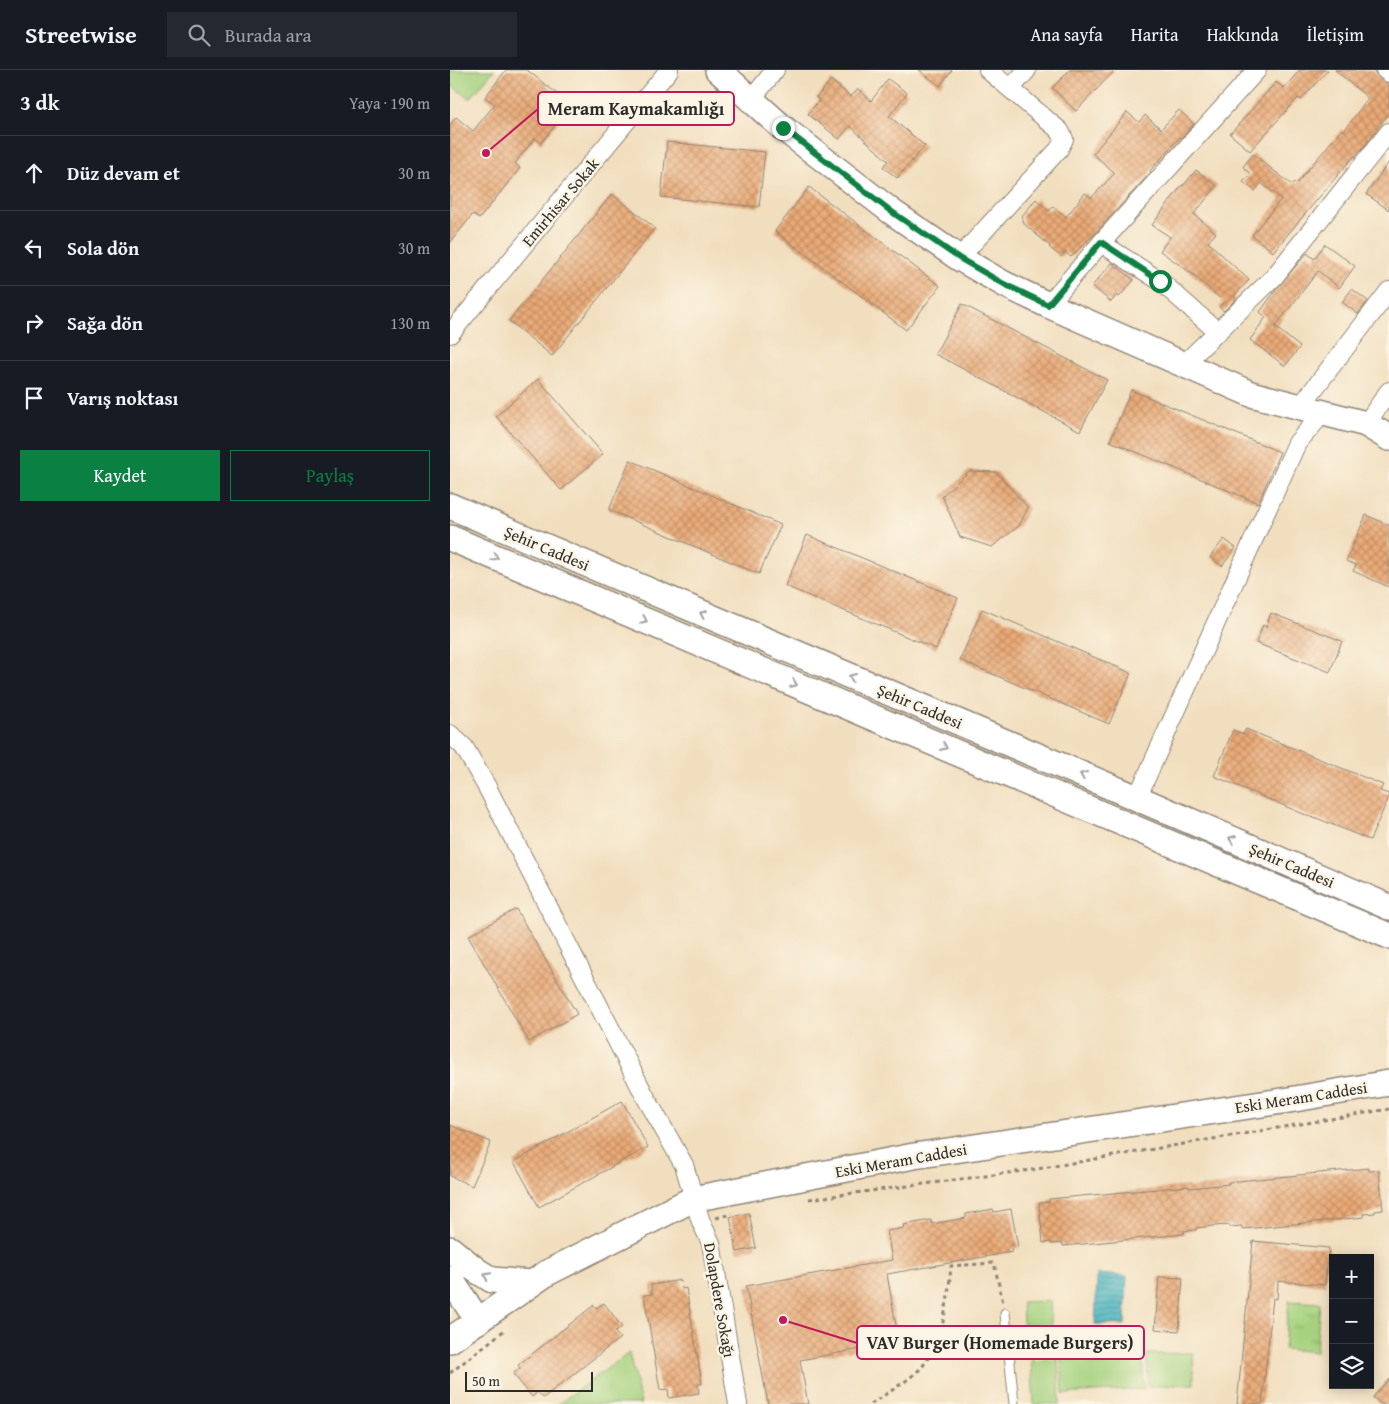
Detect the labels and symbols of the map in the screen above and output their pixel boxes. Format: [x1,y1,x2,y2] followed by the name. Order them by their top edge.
[538,92,734,125] callout: Meram Kaymakamlığı
[548,95,725,122] text: Meram Kaymakamlığı
[772,117,795,140] route end
[516,152,605,252] street label: Emirhisar Sokak
[1149,270,1172,293] route start
[501,519,594,577] street label: Şehir Caddesi
[490,550,499,561] one-way arrow
[699,610,708,621] one-way arrow
[639,614,648,625] one-way arrow
[848,673,857,684] one-way arrow
[789,677,798,688] one-way arrow
[874,677,967,735] street label: Şehir Caddesi
[939,742,947,752] one-way arrow
[1079,770,1088,781] one-way arrow
[1228,835,1237,846] one-way arrow
[1246,836,1339,894] street label: Şehir Caddesi
[1233,1075,1369,1119] street label: Eski Meram Caddesi
[833,1137,969,1183] street label: Eski Meram Caddesi
[698,1241,742,1360] street label: Dolapdere Sokağı
[483,1272,492,1282] one-way arrow
[857,1326,1144,1359] callout: VAV Burger (Homemade Burgers)
[867,1329,1133,1356] text: VAV Burger (Homemade Burgers)
[465,1369,592,1392] scale bar

